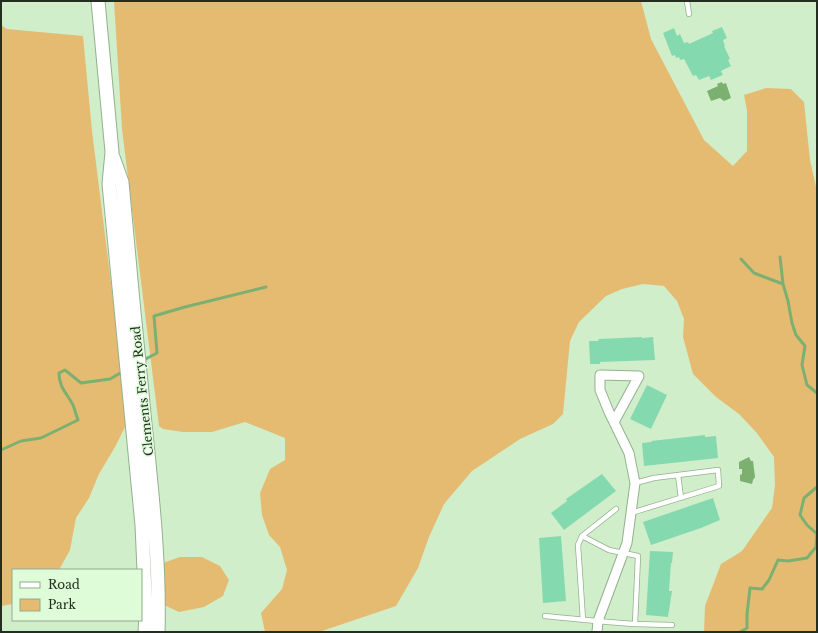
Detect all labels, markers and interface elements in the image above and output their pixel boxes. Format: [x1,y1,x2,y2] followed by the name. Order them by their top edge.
[128,325,156,457] street label: Clements Ferry Road
[12,569,142,621] legend
[48,577,80,592] text: Road
[48,597,76,612] text: Park

